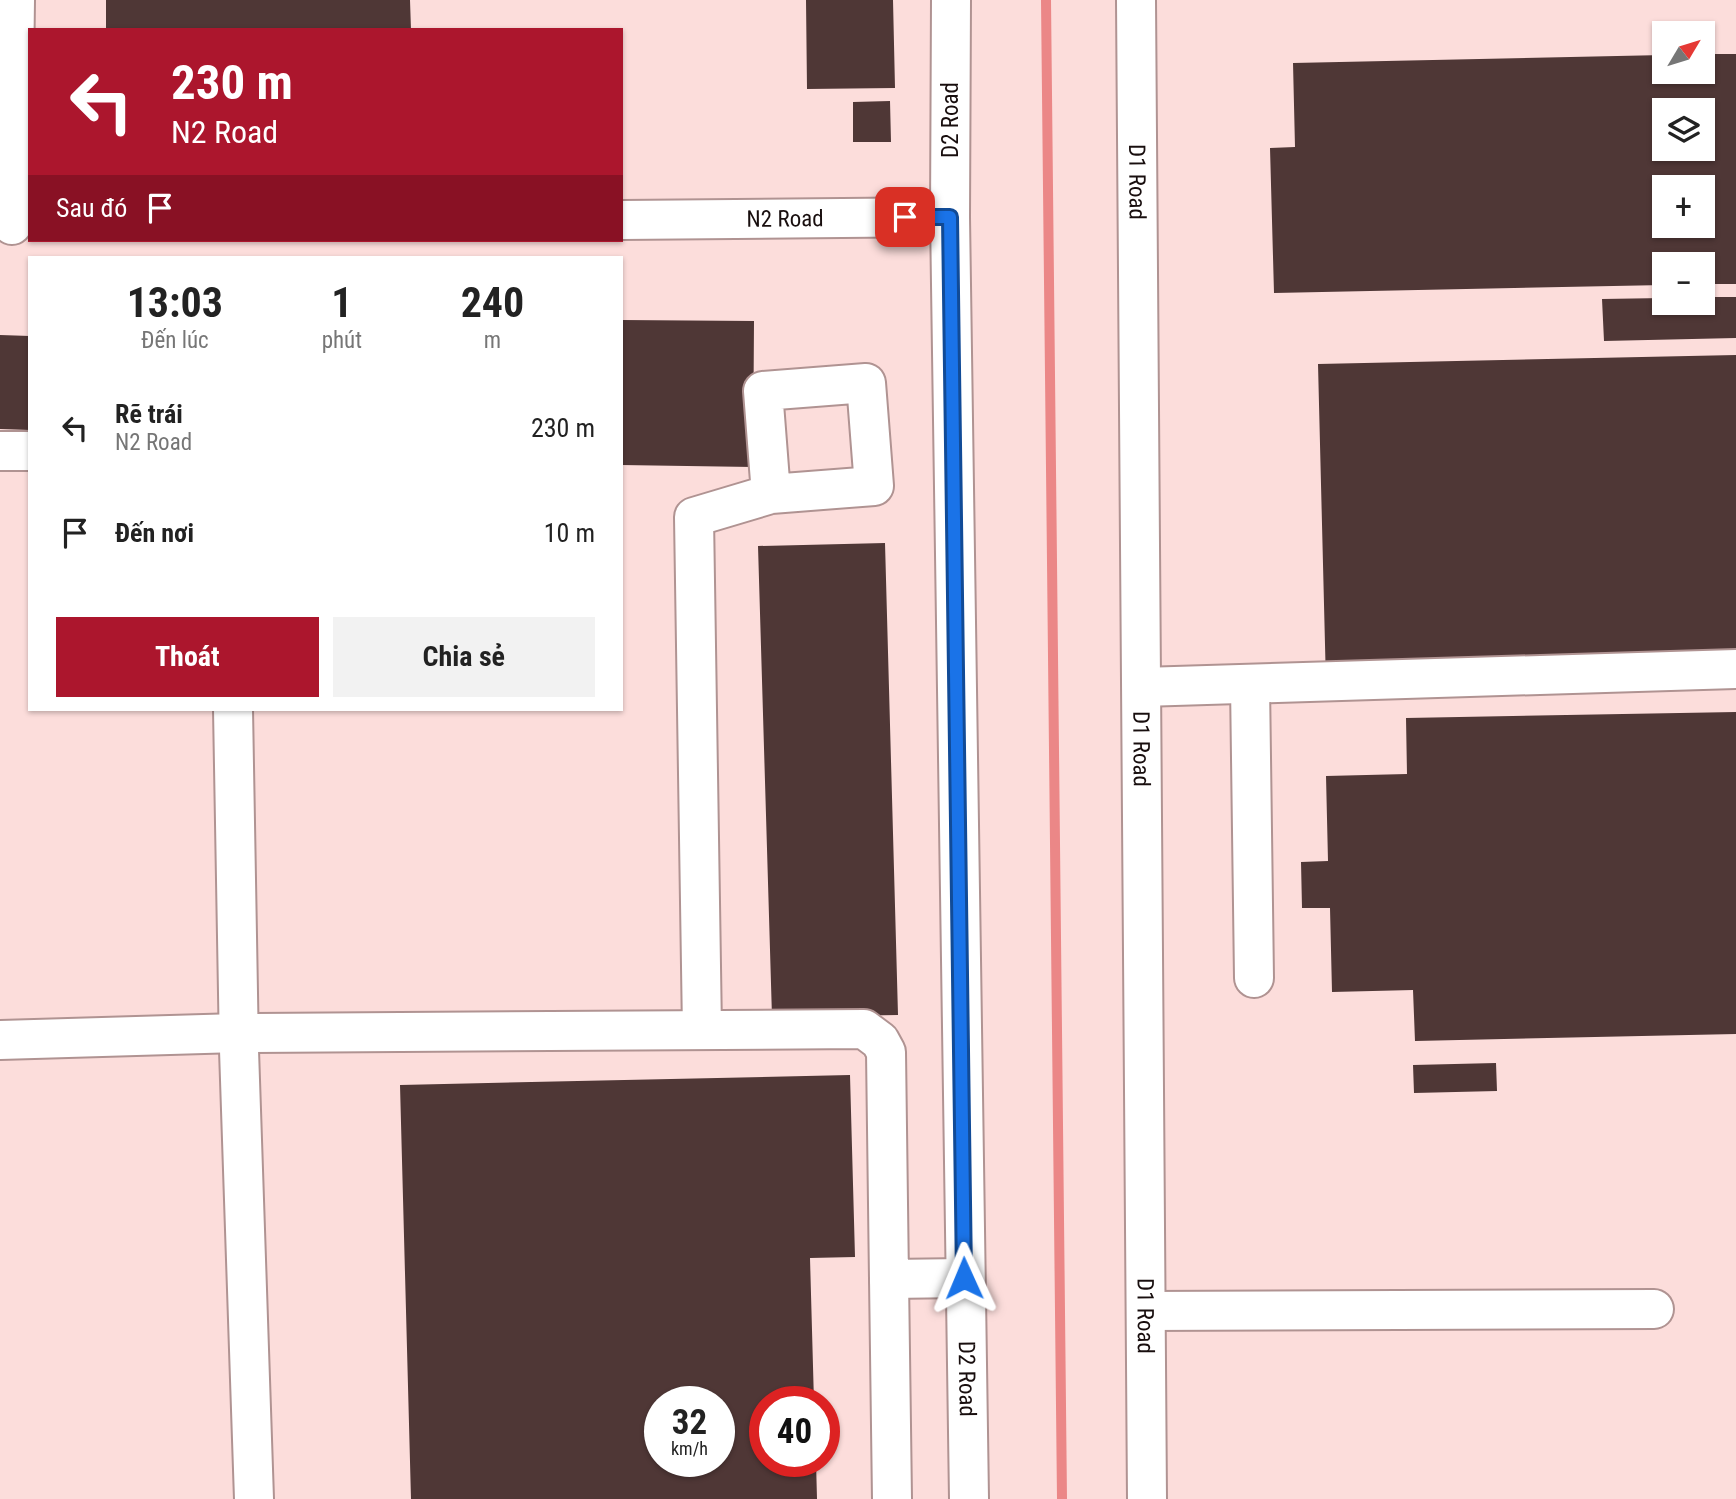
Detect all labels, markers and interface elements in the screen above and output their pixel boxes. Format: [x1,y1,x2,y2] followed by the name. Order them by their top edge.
[1652,21,1715,84] north arrow
[1652,21,1715,315] map controls
[171,54,293,111] text: 230 m
[56,56,147,147] icon: left
[937,82,964,158] street label: D2 Road
[1652,98,1715,161] button: layers
[171,113,278,151] text: N2 Road
[1123,144,1151,220] street label: D1 Road
[1652,175,1715,238] button: +
[875,187,935,247] pin
[141,189,179,227] icon: arrive
[56,193,127,223] text: Sau đó
[886,198,924,236] icon: arrive
[746,205,824,233] street label: N2 Road
[1652,252,1715,315] button: −
[127,278,223,327] text: 13:03
[331,278,352,327] text: 1
[461,278,524,327] text: 240
[141,327,209,354] text: Đến lúc
[322,327,362,354] text: phút
[484,327,501,354] text: m
[115,399,183,429] text: Rẽ trái
[56,409,94,447] icon: left
[531,413,595,443] text: 230 m
[115,429,192,456] text: N2 Road
[56,514,94,552] icon: arrive
[115,518,194,548] text: Đến nơi
[544,518,595,548] text: 10 m
[56,617,319,697] button: Thoát
[333,617,595,697] button: Chia sẻ
[1127,711,1155,787] street label: D1 Road
[927,1241,1001,1315] position arrow
[1131,1278,1159,1354] street label: D1 Road
[953,1341,981,1417] street label: D2 Road
[749,1386,840,1477] speed limit sign: 40
[672,1402,707,1443] text: 32
[671,1438,708,1459] text: km/h

